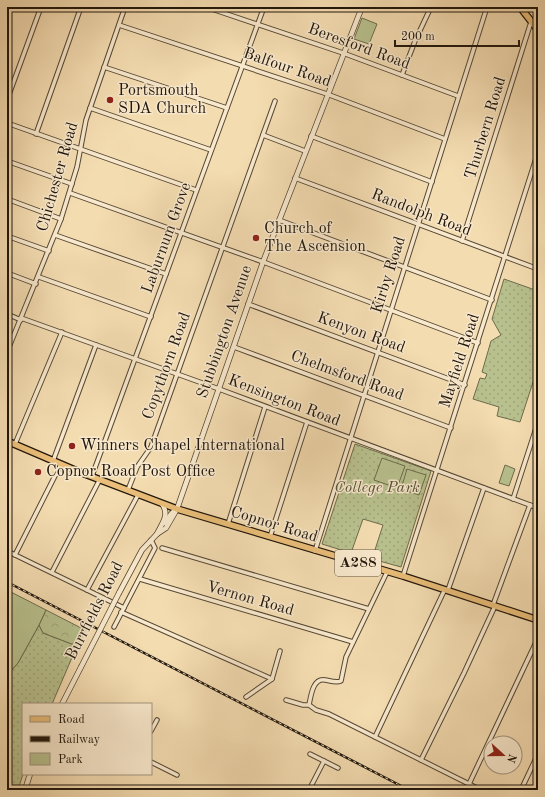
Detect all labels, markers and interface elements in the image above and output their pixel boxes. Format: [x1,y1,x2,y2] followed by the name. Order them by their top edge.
[306,21,412,73] street label: Beresford Road
[395,22,519,48] scale bar
[401,31,435,43] text: 200 m
[241,46,333,90] street label: Balfour Road
[463,75,509,181] street label: Thurbern Road
[118,83,207,117] place label: Portsmouth SDA Church
[105,95,115,105] marker: Portsmouth SDA Church
[35,120,81,234] street label: Chichester Road
[140,180,194,296] street label: Laburnum Grove
[369,187,473,239] street label: Randolph Road
[264,221,366,255] place label: Church of The Ascension
[251,233,261,243] marker: Church of The Ascension
[369,235,409,315] street label: Kirby Road
[195,263,255,401] street label: Stubbington Avenue
[140,310,194,422] street label: Copythorn Road
[315,310,407,356] street label: Kenyon Road
[437,312,483,410] street label: Mayfield Road
[288,348,406,404] street label: Chelmsford Road
[226,372,342,430] street label: Kensington Road
[80,438,285,454] place label: Winners Chapel International
[67,441,77,451] marker: Winners Chapel International
[46,464,215,480] place label: Copnor Road Post Office
[33,467,43,477] marker: Copnor Road Post Office
[334,480,420,496] park label: College Park
[229,504,319,546] street label: Copnor Road
[335,550,381,576] road number: A288
[63,559,127,663] street label: Burrfields Road
[204,579,296,619] street label: Vernon Road
[22,703,152,775] legend
[58,714,85,726] text: Road
[58,734,101,746] text: Railway
[483,735,523,775] north arrow
[504,752,518,764] text: N
[58,754,83,766] text: Park

